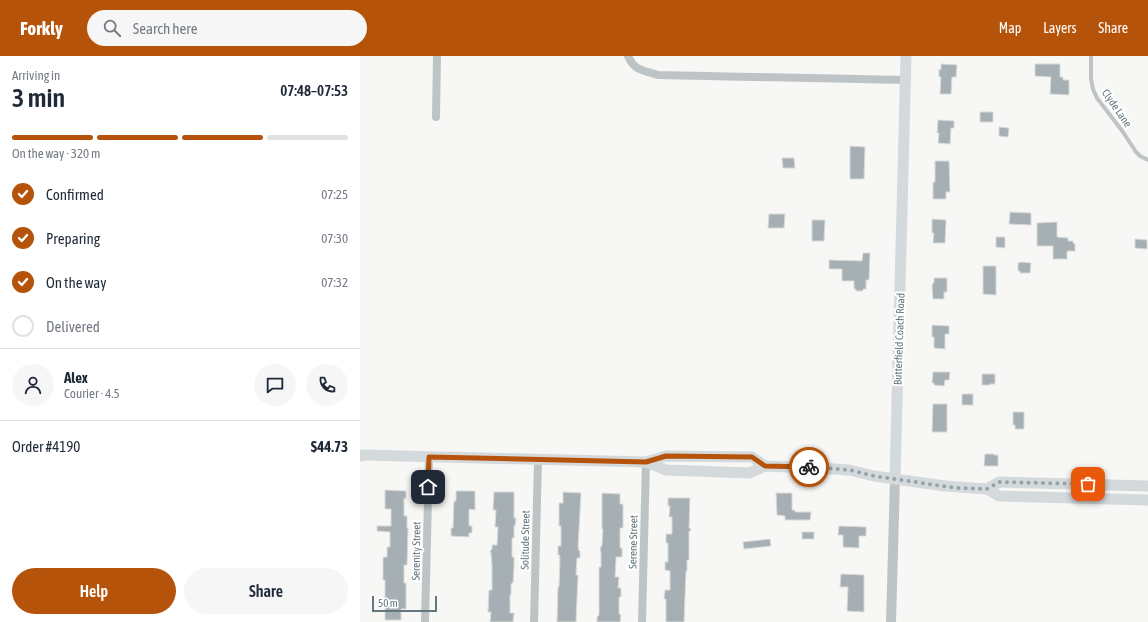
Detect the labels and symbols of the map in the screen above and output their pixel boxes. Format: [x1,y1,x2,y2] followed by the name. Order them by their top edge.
[1100,87,1134,129] street label: Clyde Lane
[891,293,907,385] street label: Butterfield Coach Road
[789,447,829,487] courier
[1071,467,1105,501] pin
[411,470,445,504] pin
[518,510,532,570] street label: Solitude Street
[627,515,639,569] street label: Serene Street
[409,521,423,581] street label: Serenity Street
[372,594,437,613] scale bar

